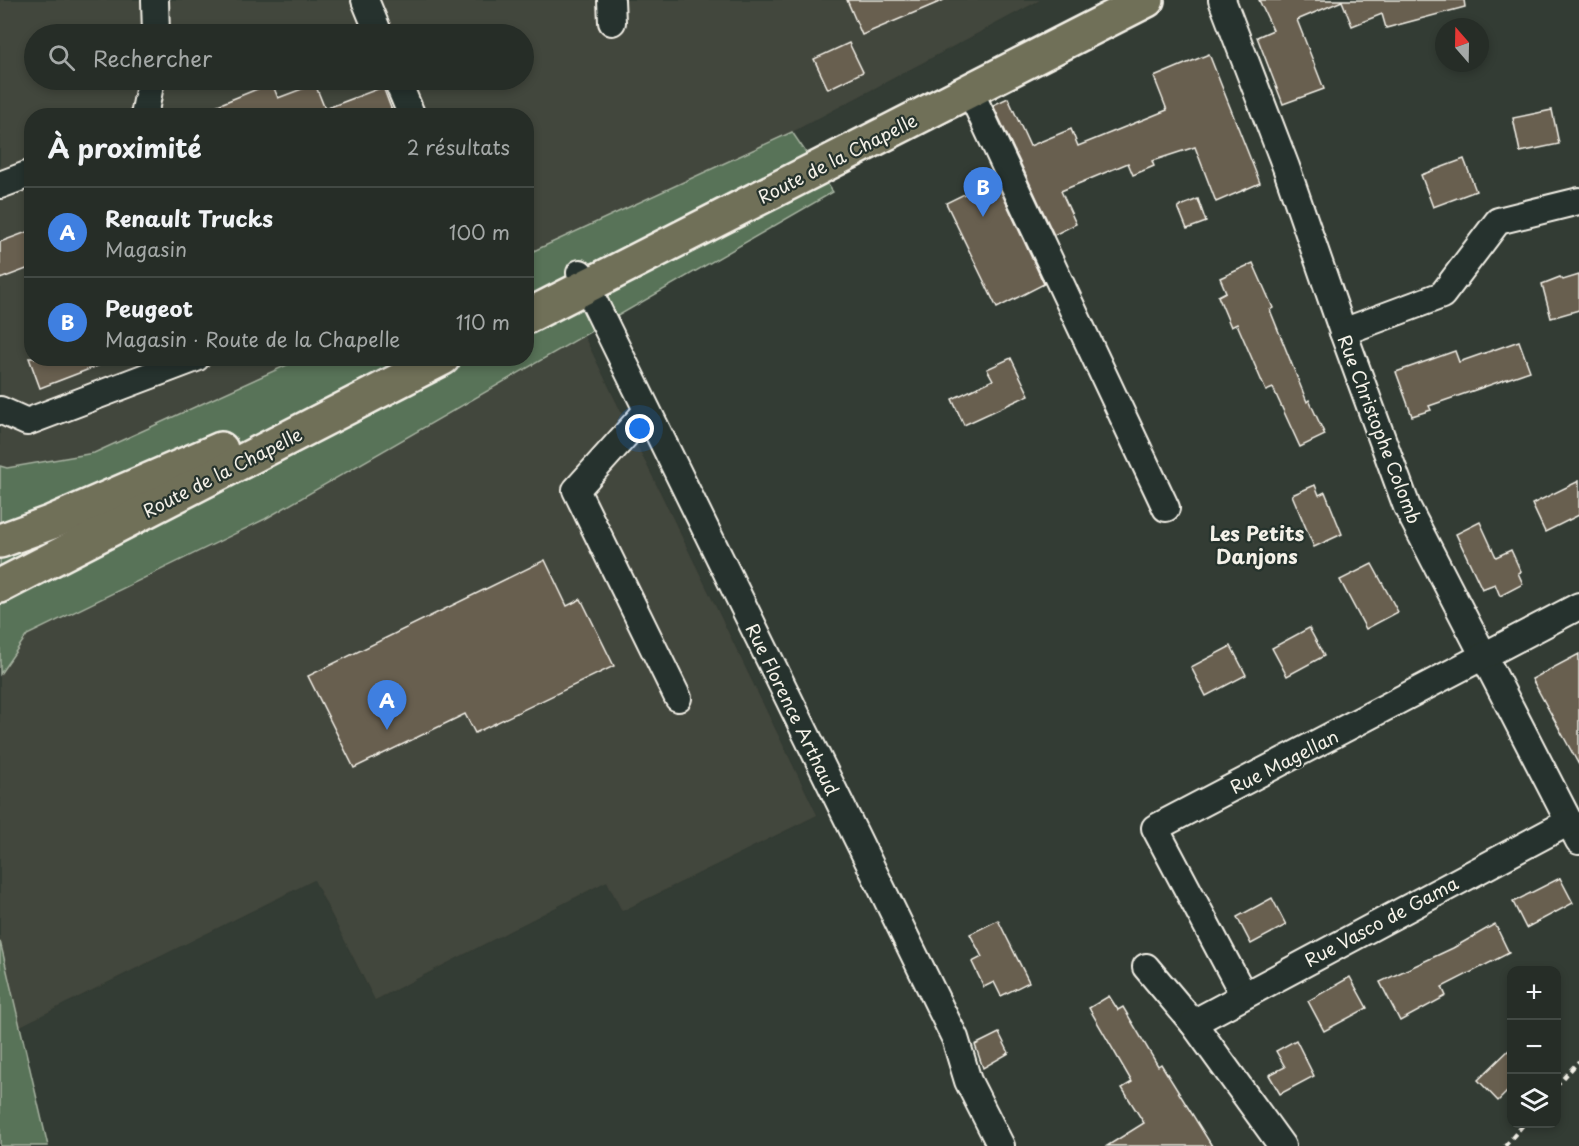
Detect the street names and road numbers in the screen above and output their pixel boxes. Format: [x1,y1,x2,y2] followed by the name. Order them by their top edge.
[753,106,922,210] street label: Route de la Chapelle
[1332,331,1428,527] street label: Rue Christophe Colomb
[138,420,307,524] street label: Route de la Chapelle
[740,618,846,800] street label: Rue Florence Arthaud
[1225,722,1343,800] street label: Rue Magellan
[1299,869,1463,973] street label: Rue Vasco de Gama

